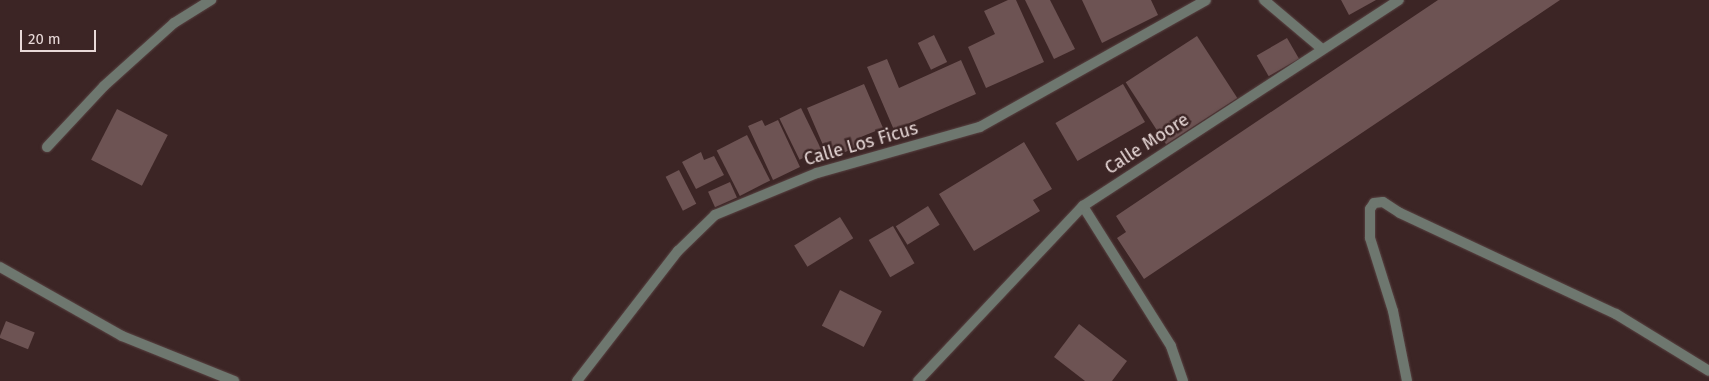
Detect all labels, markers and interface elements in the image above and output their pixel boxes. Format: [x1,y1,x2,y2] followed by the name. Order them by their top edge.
[22,20,99,52] scale bar
[28,30,61,48] text: 20 m
[1101,109,1193,179] street label: Calle Moore
[802,117,920,171] street label: Calle Los Ficus

